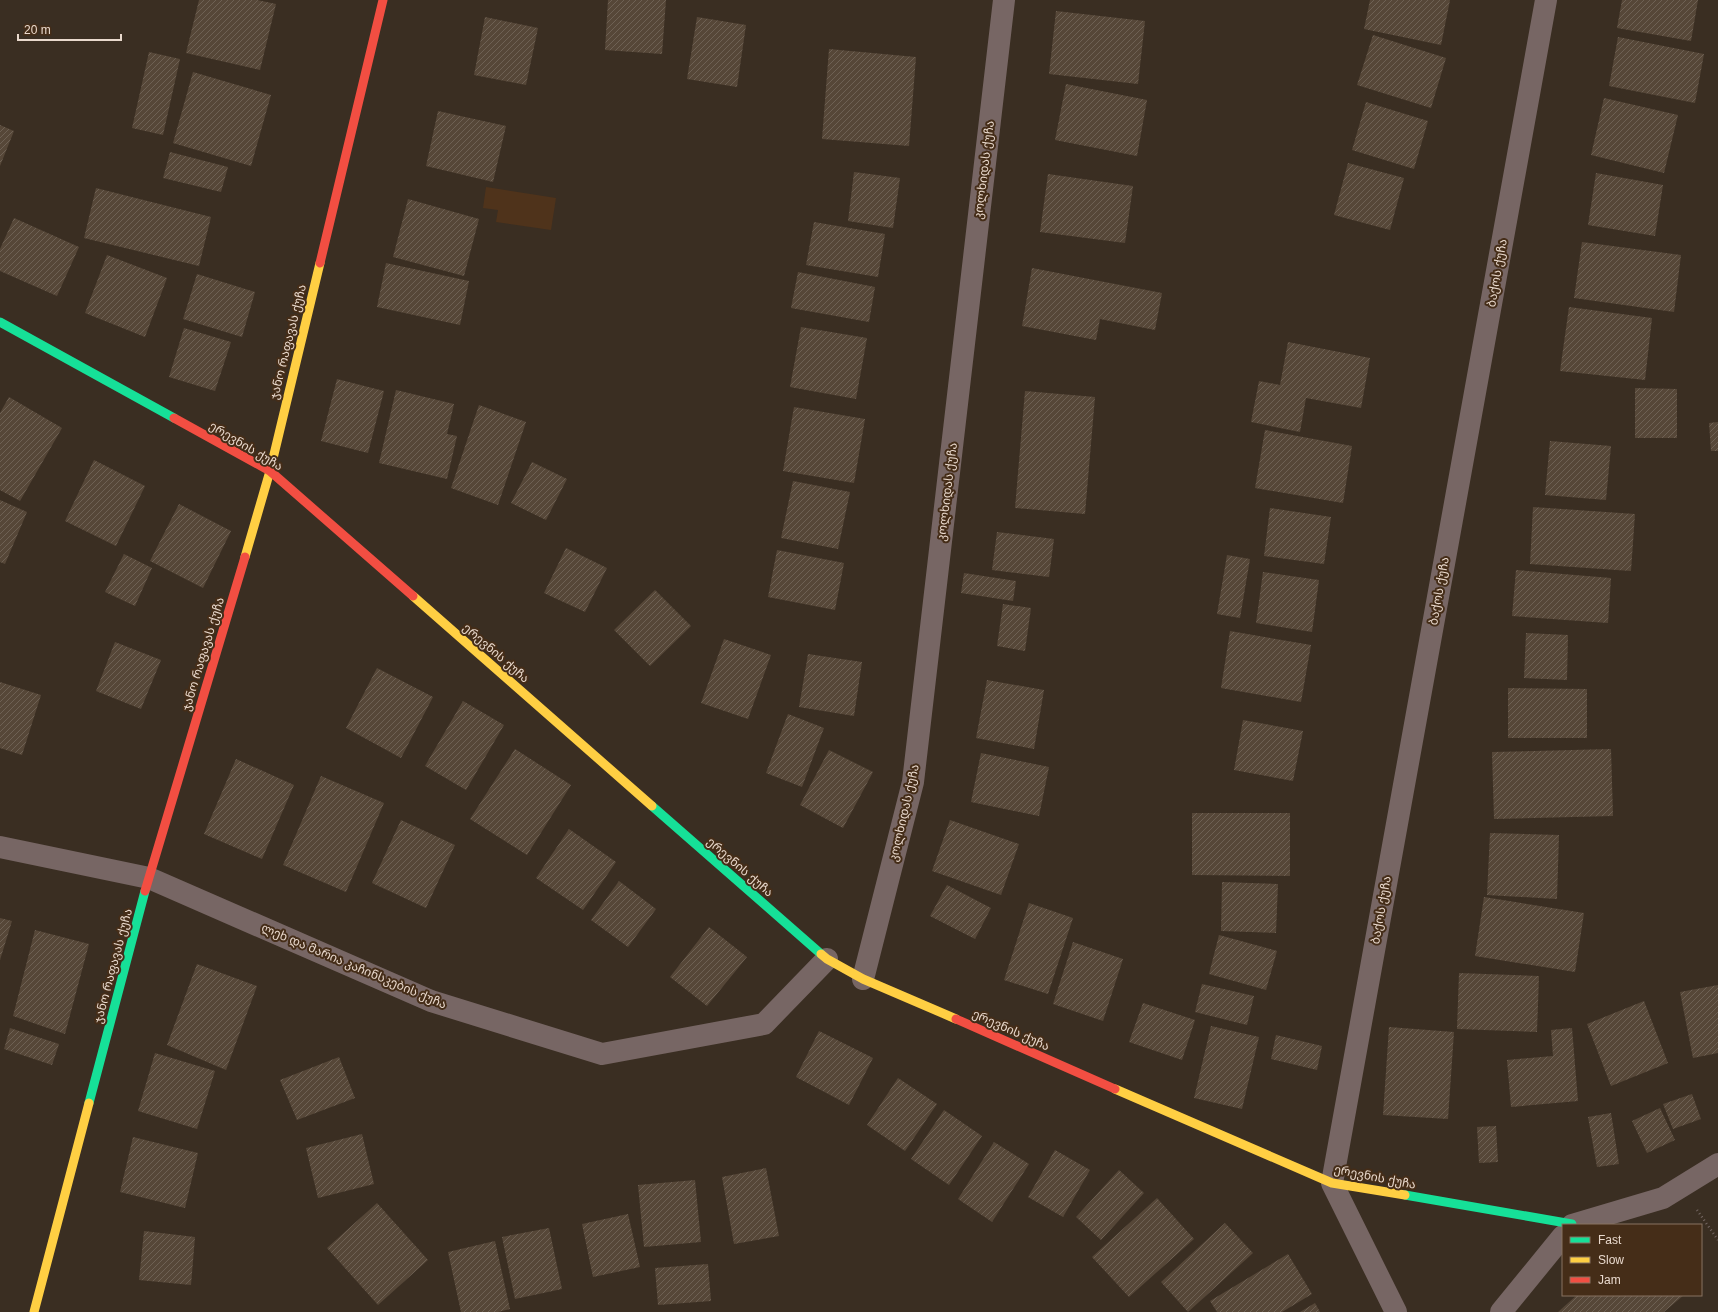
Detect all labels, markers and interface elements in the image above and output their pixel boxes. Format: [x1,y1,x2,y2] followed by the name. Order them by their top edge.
[18,16,121,42] scale bar
[24,23,51,37] text: 20 m
[971,120,998,220] street label: კოლხიდას ქუჩა
[1484,238,1510,308] street label: ბაქოს ქუჩა
[267,283,309,401] street label: ჯანო რაფავას ქუჩა
[207,419,285,473] street label: ერევნის ქუჩა
[934,442,961,542] street label: კოლხიდას ქუჩა
[1426,556,1452,626] street label: ბაქოს ქუჩა
[179,595,227,713] street label: ჯანო რაფავას ქუჩა
[460,620,532,686] street label: ერევნის ქუჩა
[886,763,923,863] street label: კოლხიდას ქუჩა
[704,834,776,900] street label: ერევნის ქუჩა
[1368,875,1394,945] street label: ბაქოს ქუჩა
[91,907,135,1025] street label: ჯანო რაფავას ქუჩა
[259,921,449,1012] street label: ლეხ და მარია კაჩინსკების ქუჩა
[970,1007,1052,1053] street label: ერევნის ქუჩა
[1333,1162,1417,1192] street label: ერევნის ქუჩა
[1562,1224,1702,1296] legend
[1598,1233,1622,1247] text: Fast
[1598,1253,1624,1267] text: Slow
[1598,1273,1621,1287] text: Jam

